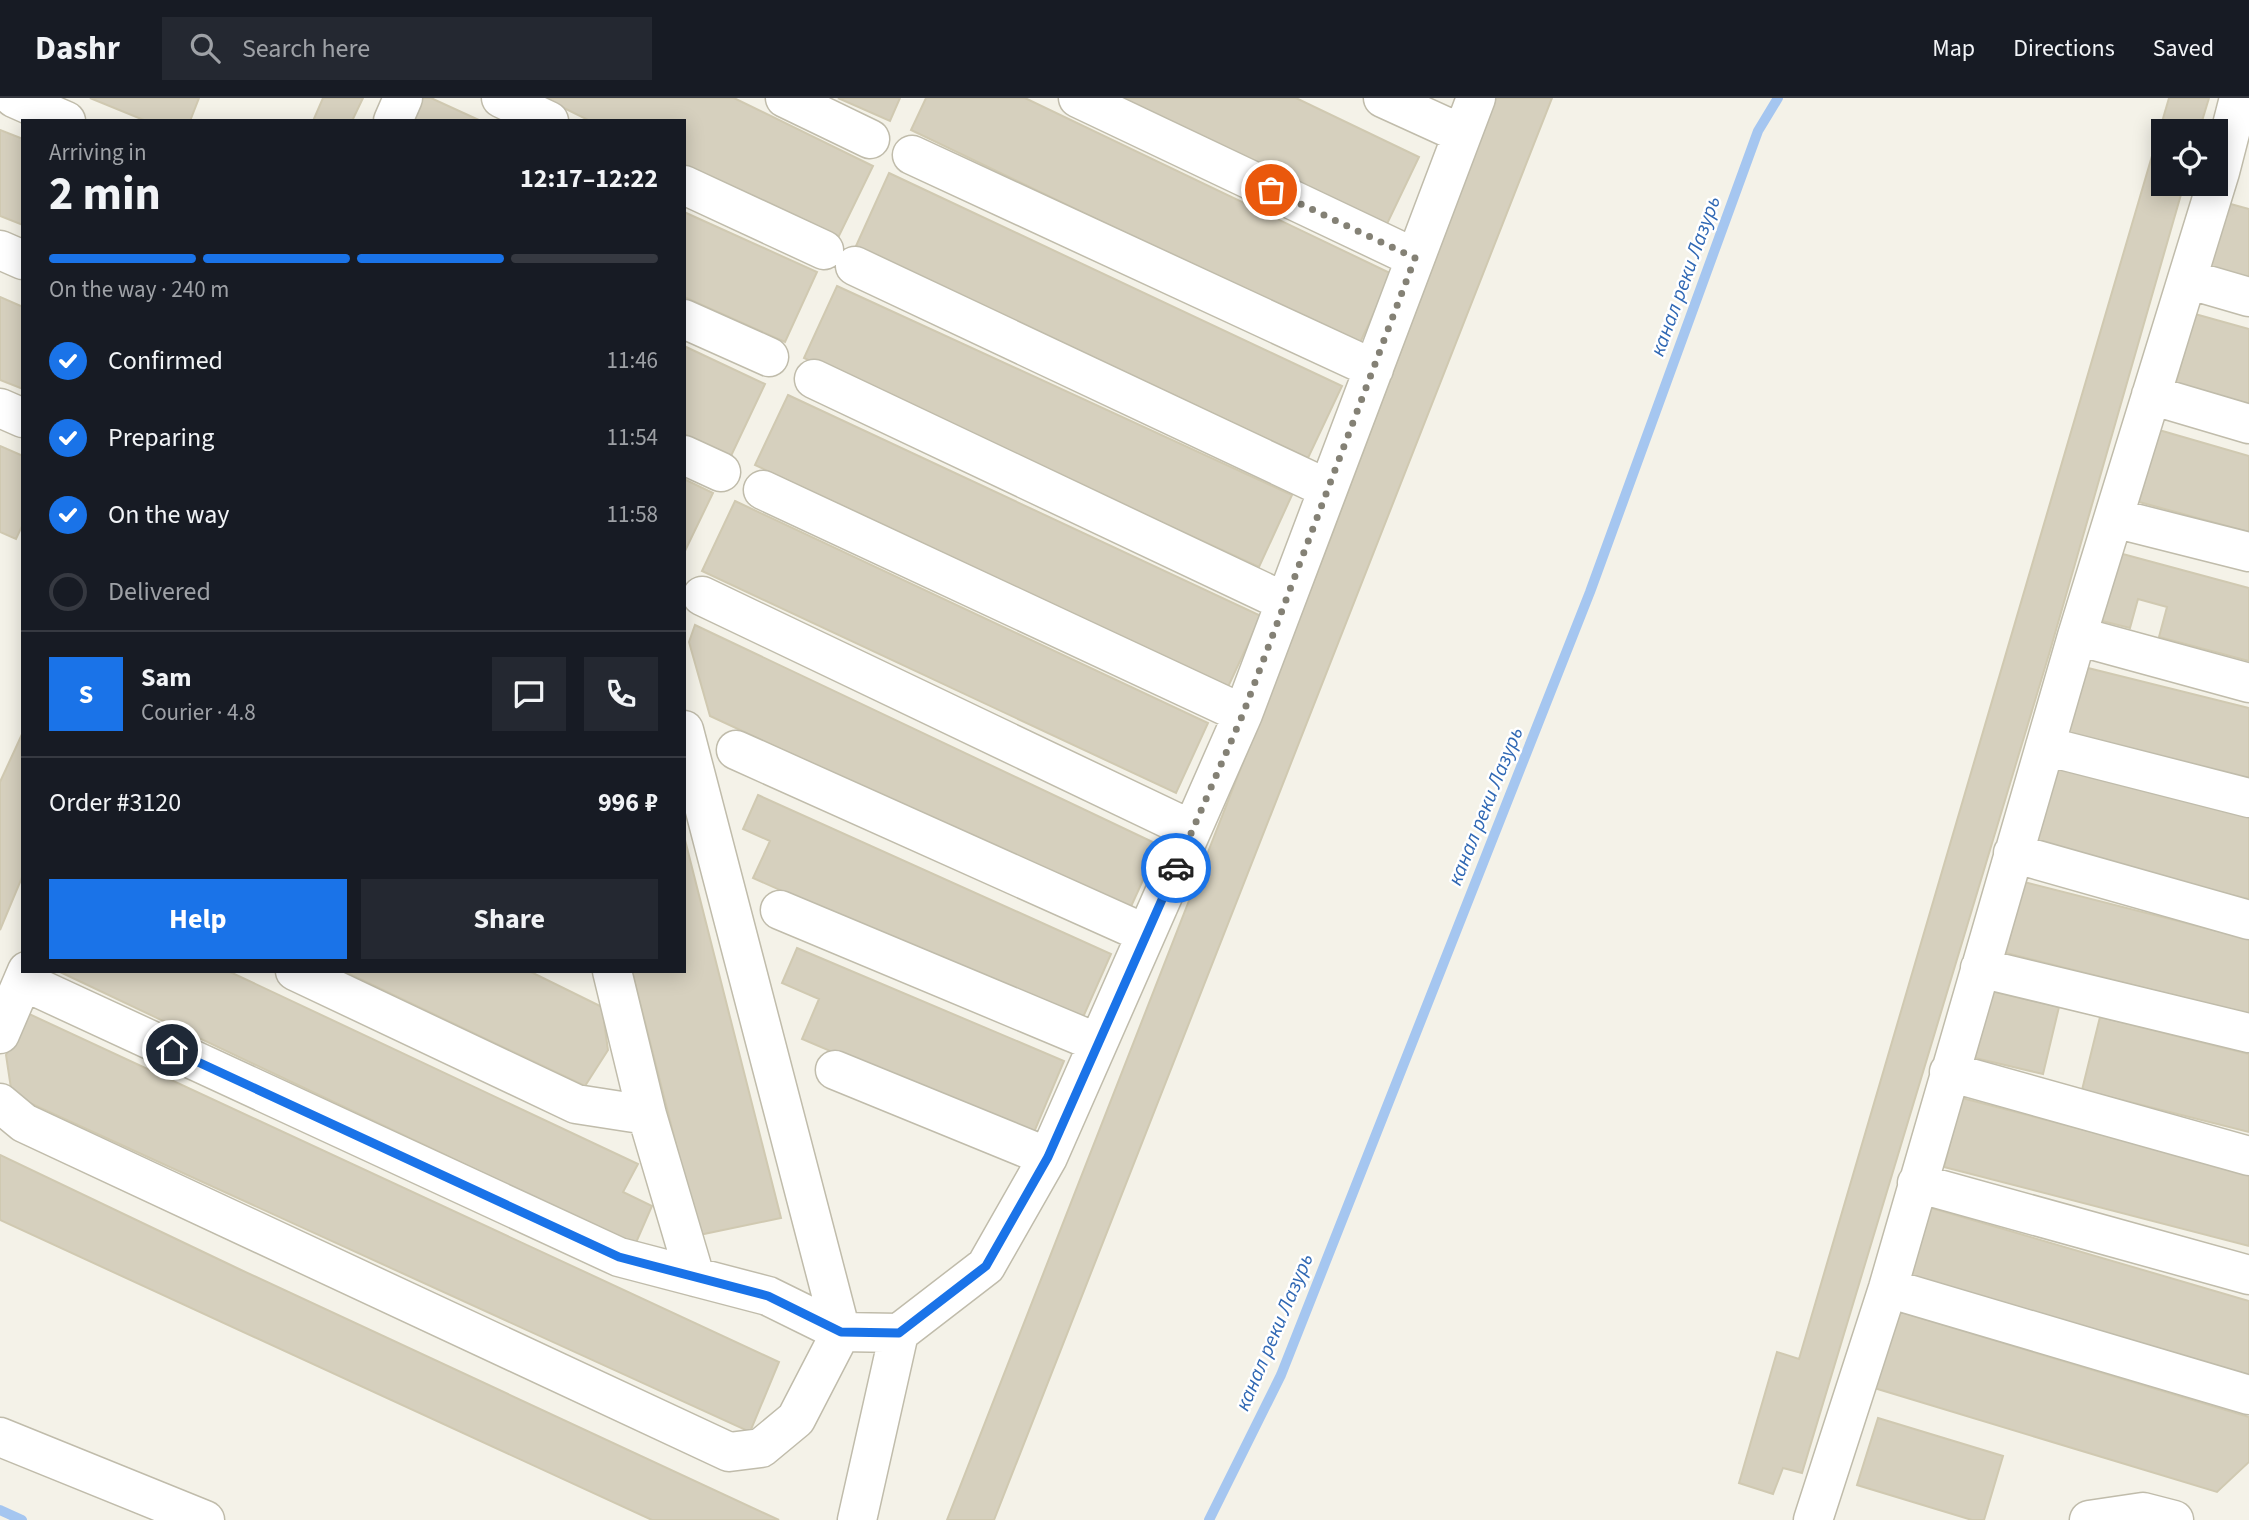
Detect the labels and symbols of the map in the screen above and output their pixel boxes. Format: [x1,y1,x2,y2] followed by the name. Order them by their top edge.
[1241,160,1301,220] pin
[1642,192,1728,360] water label: канал реки Лазурь
[1440,722,1530,890] water label: канал реки Лазурь
[1141,833,1211,903] courier
[142,1020,202,1080] pin
[1227,1249,1321,1415] water label: канал реки Лазурь

